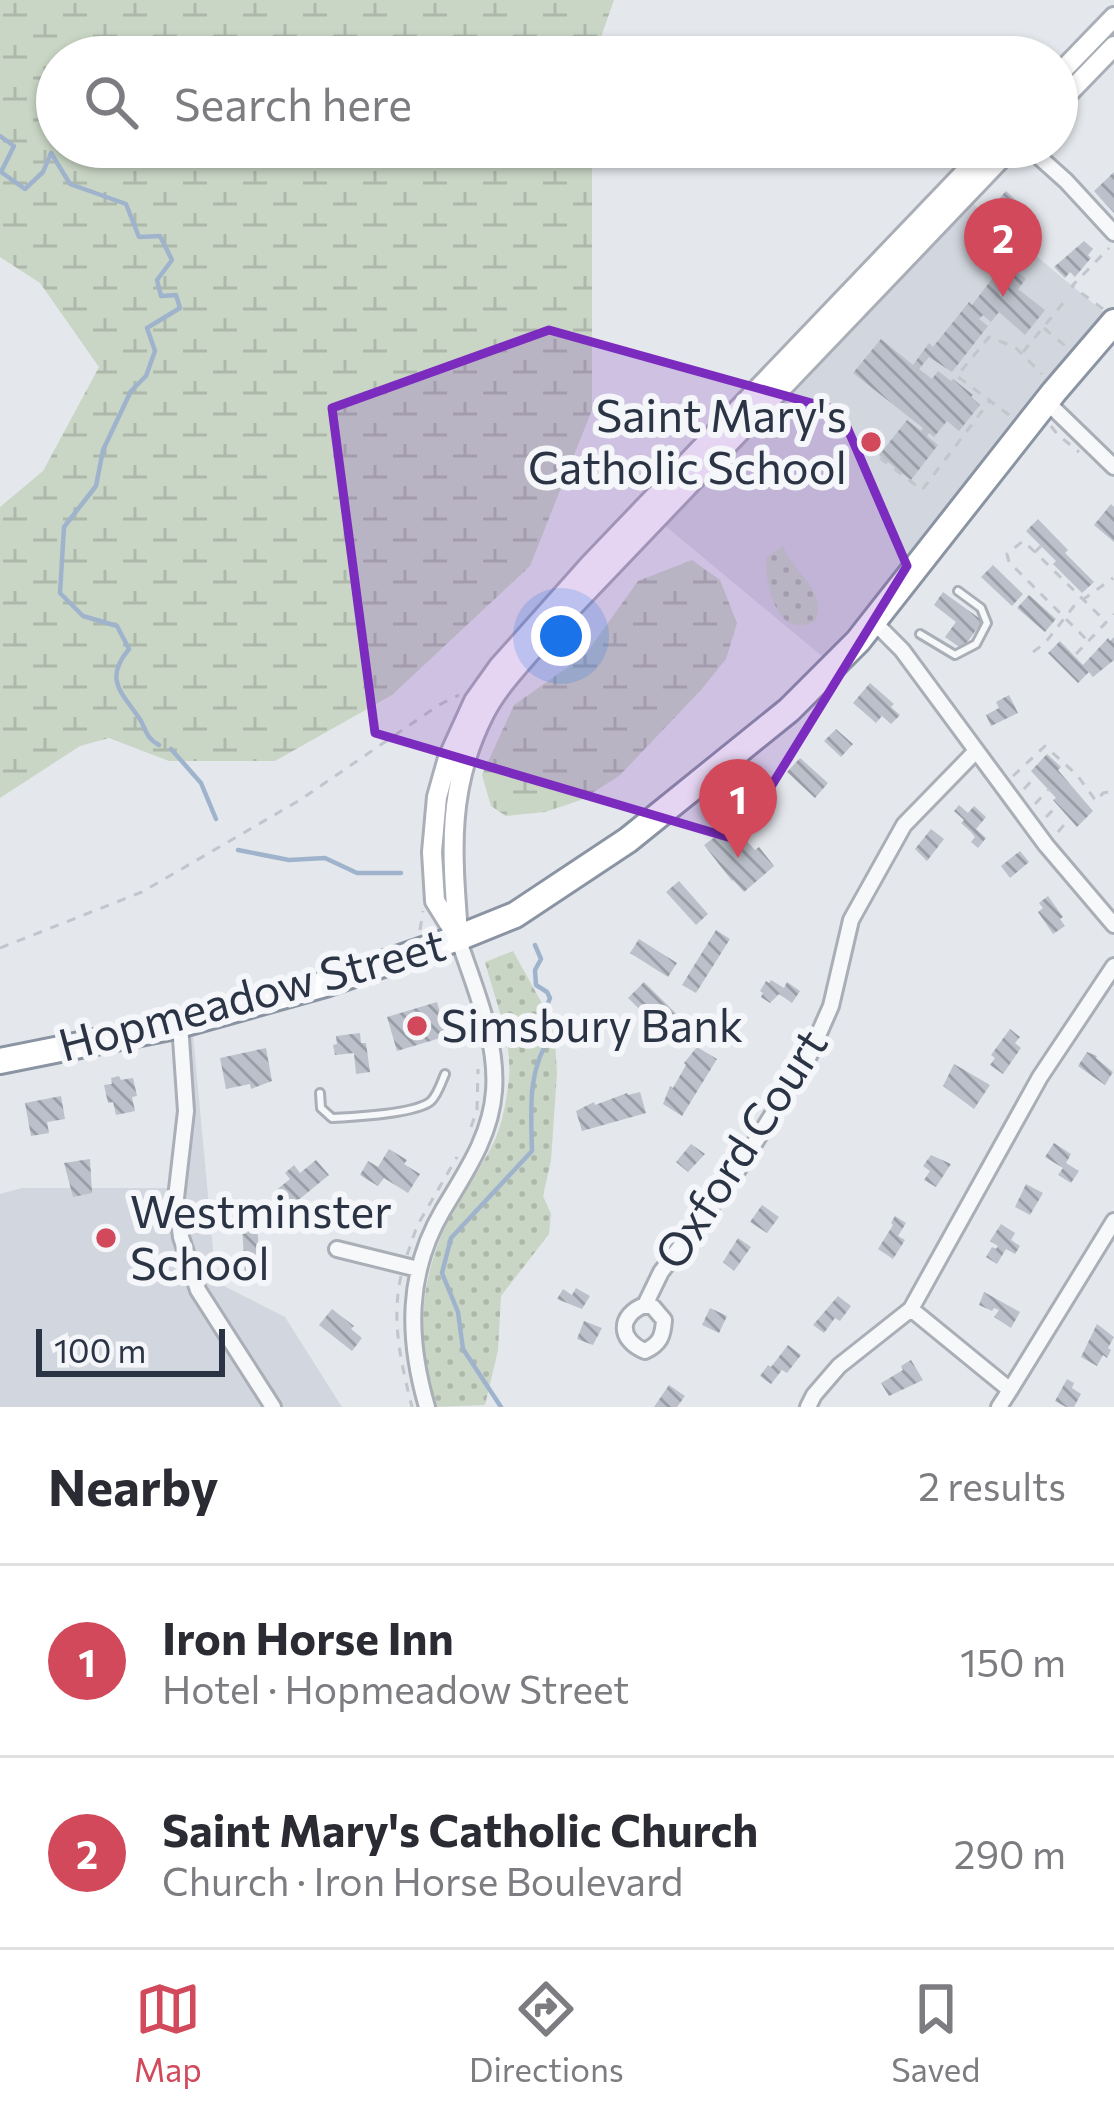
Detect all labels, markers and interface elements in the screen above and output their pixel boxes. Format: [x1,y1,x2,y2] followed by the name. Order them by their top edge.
[36,36,1078,168] search box
[78,69,144,135] icon: search
[174,75,412,130] text: Search here
[964,198,1042,297] pin: 2
[528,386,847,493] place label: Saint Mary's Catholic School
[858,429,884,455] marker: Saint Mary's Catholic School
[531,606,591,666] your location
[699,759,777,858] pin: 1
[52,915,451,1071] street label: Hopmeadow Street
[441,996,743,1051] place label: Simsbury Bank
[404,1013,430,1039] marker: Simsbury Bank
[641,1017,837,1278] street label: Oxford Court
[130,1182,392,1289] place label: Westminster School
[93,1225,119,1251] marker: Westminster School
[36,1323,225,1376] scale bar
[54,1329,146,1370] text: 100 m
[48,1454,218,1517] text: Nearby
[918,1461,1066,1509] text: 2 results
[162,1609,454,1664] text: Iron Horse Inn
[78,1637,96,1685] text: 1
[960,1637,1066,1685] text: 150 m
[162,1664,629,1712] text: Hotel · Hopmeadow Street
[162,1801,758,1856] text: Saint Mary's Catholic Church
[76,1829,98,1877] text: 2
[954,1829,1066,1877] text: 290 m
[162,1856,683,1904] text: Church · Iron Horse Boulevard
[134,1976,202,2089] tab: Map
[469,1976,624,2089] tab: Directions
[891,1976,980,2089] tab: Saved

